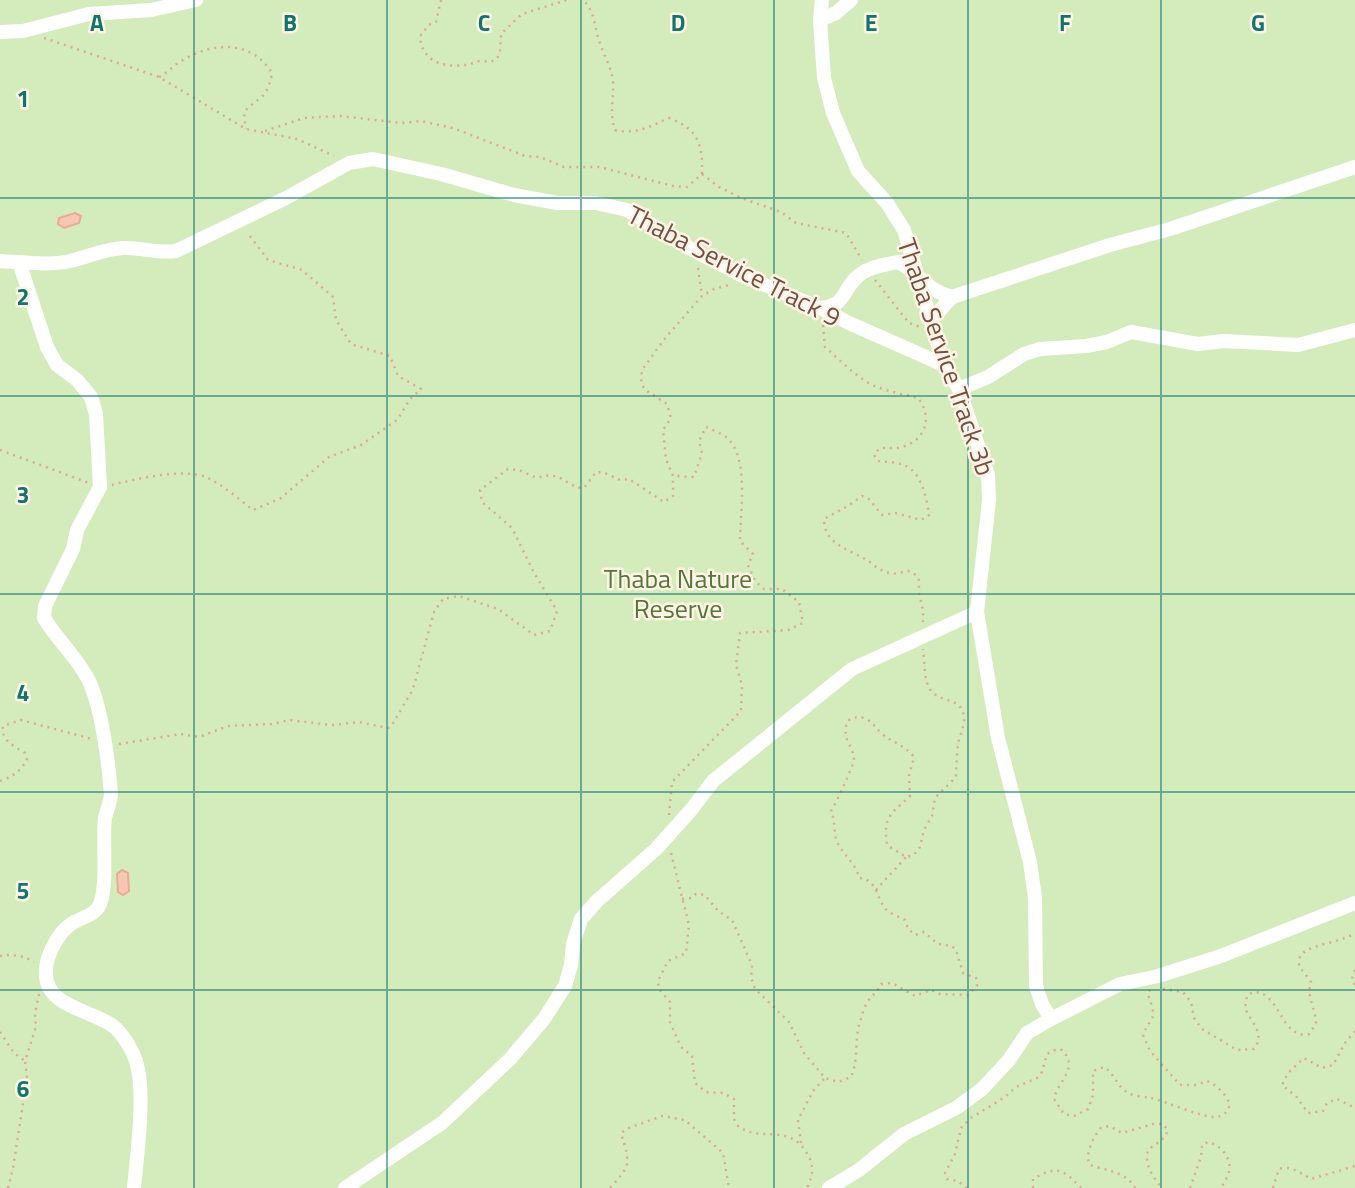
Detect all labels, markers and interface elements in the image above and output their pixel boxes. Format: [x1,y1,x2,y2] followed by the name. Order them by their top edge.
[90,5,104,40] text: A
[283,5,297,40] text: B
[478,5,490,40] text: C
[671,5,685,40] text: D
[865,5,877,40] text: E
[1059,5,1071,40] text: F
[1251,5,1265,40] text: G
[17,81,29,116] text: 1
[621,195,848,336] street label: Thaba Service Track 9
[888,233,1005,481] street label: Thaba Service Track 3b
[17,279,29,314] text: 2
[17,477,29,512] text: 3
[604,559,752,628] park label: Thaba Nature Reserve
[17,675,29,710] text: 4
[17,873,29,908] text: 5
[17,1071,30,1106] text: 6

